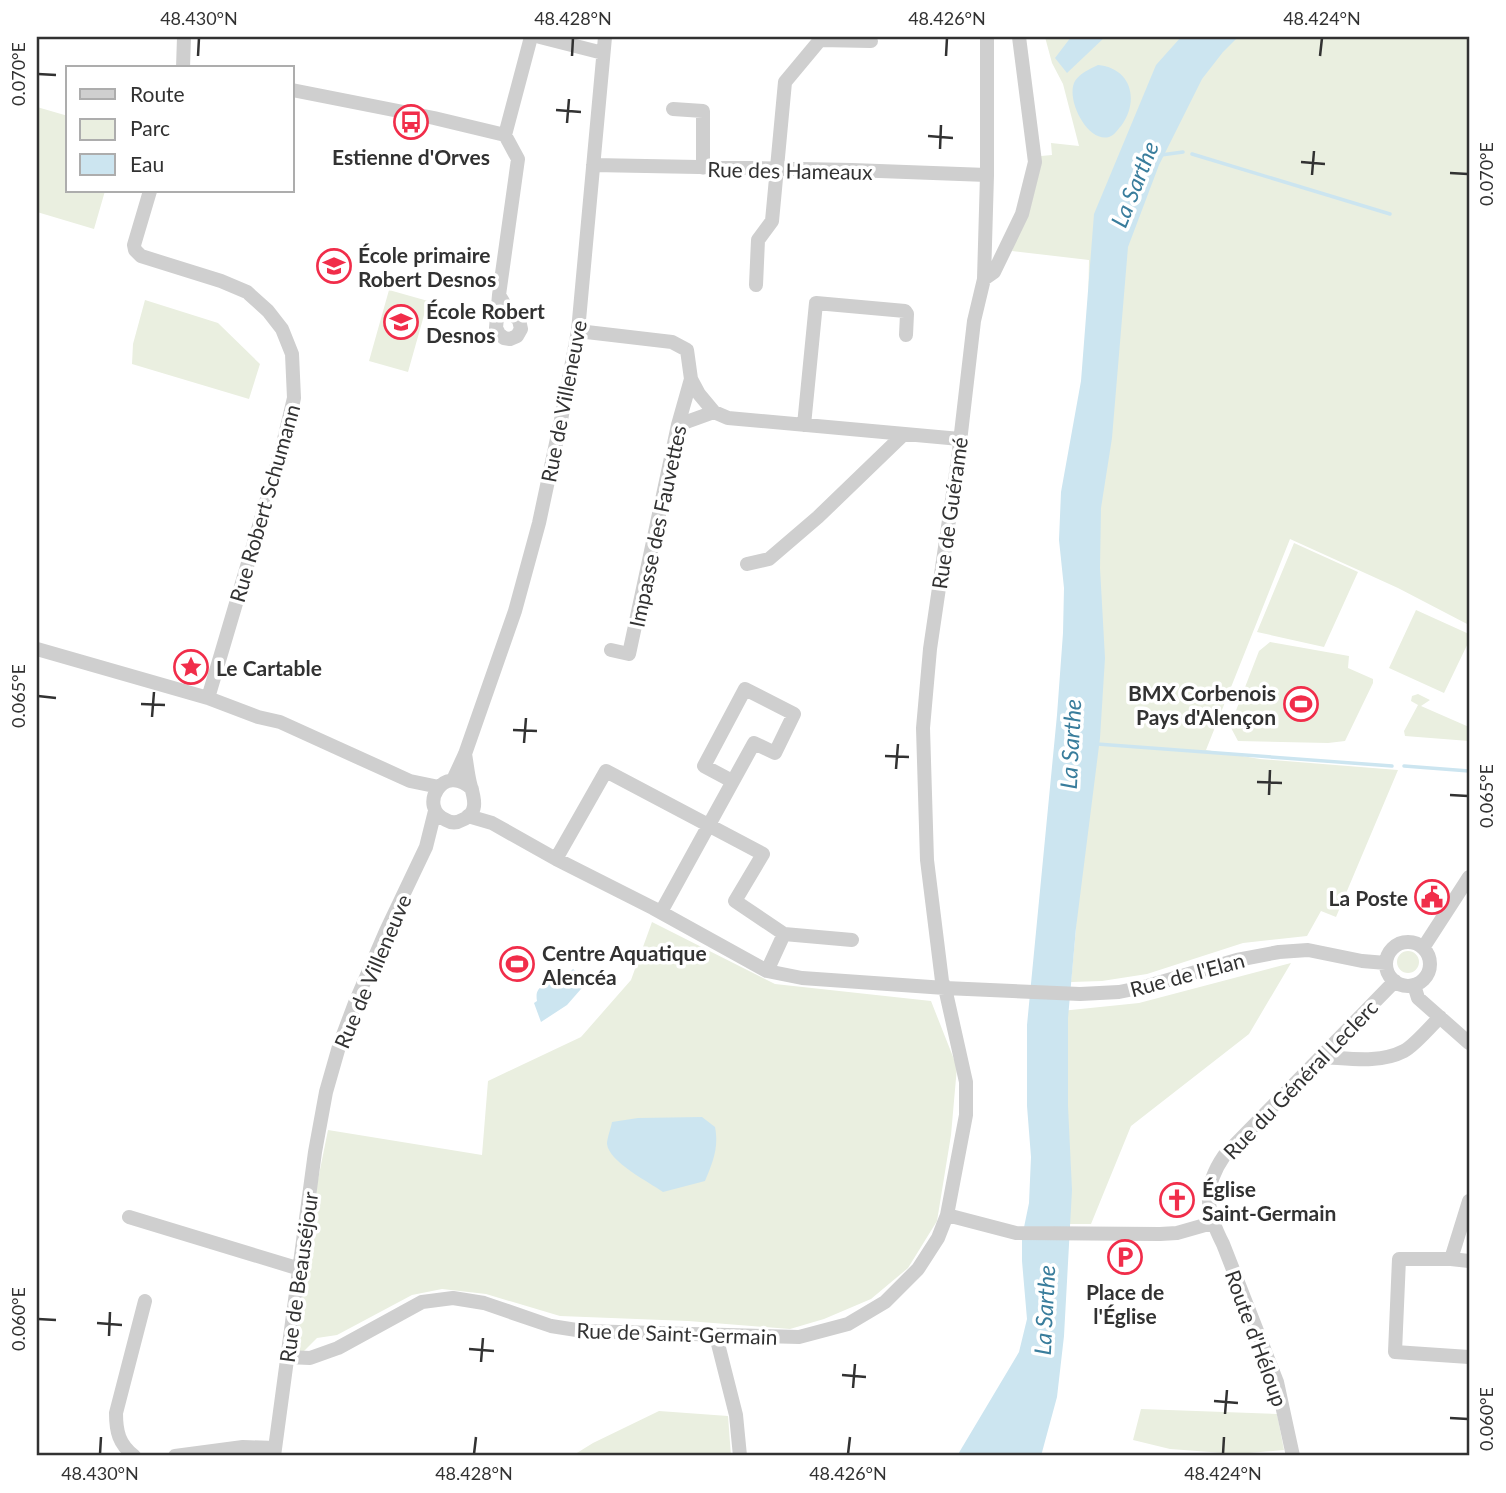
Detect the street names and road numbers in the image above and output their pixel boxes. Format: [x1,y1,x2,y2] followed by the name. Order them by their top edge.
[707,156,873,184] street label: Rue des Hameaux
[535,318,591,484] street label: Rue de Villeneuve
[224,401,304,605] street label: Rue Robert Schumann
[623,423,691,629] street label: Impasse des Fauvettes
[926,435,972,591] street label: Rue de Guéramé
[328,890,416,1052] street label: Rue de Villeneuve
[1127,947,1247,1001] street label: Rue de l'Elan
[1218,994,1382,1164] street label: Rue du Général Leclerc
[274,1190,322,1364] street label: Rue de Beauséjour
[1221,1266,1293,1410] street label: Route d'Héloup
[576,1317,778,1349] street label: Rue de Saint-Germain

